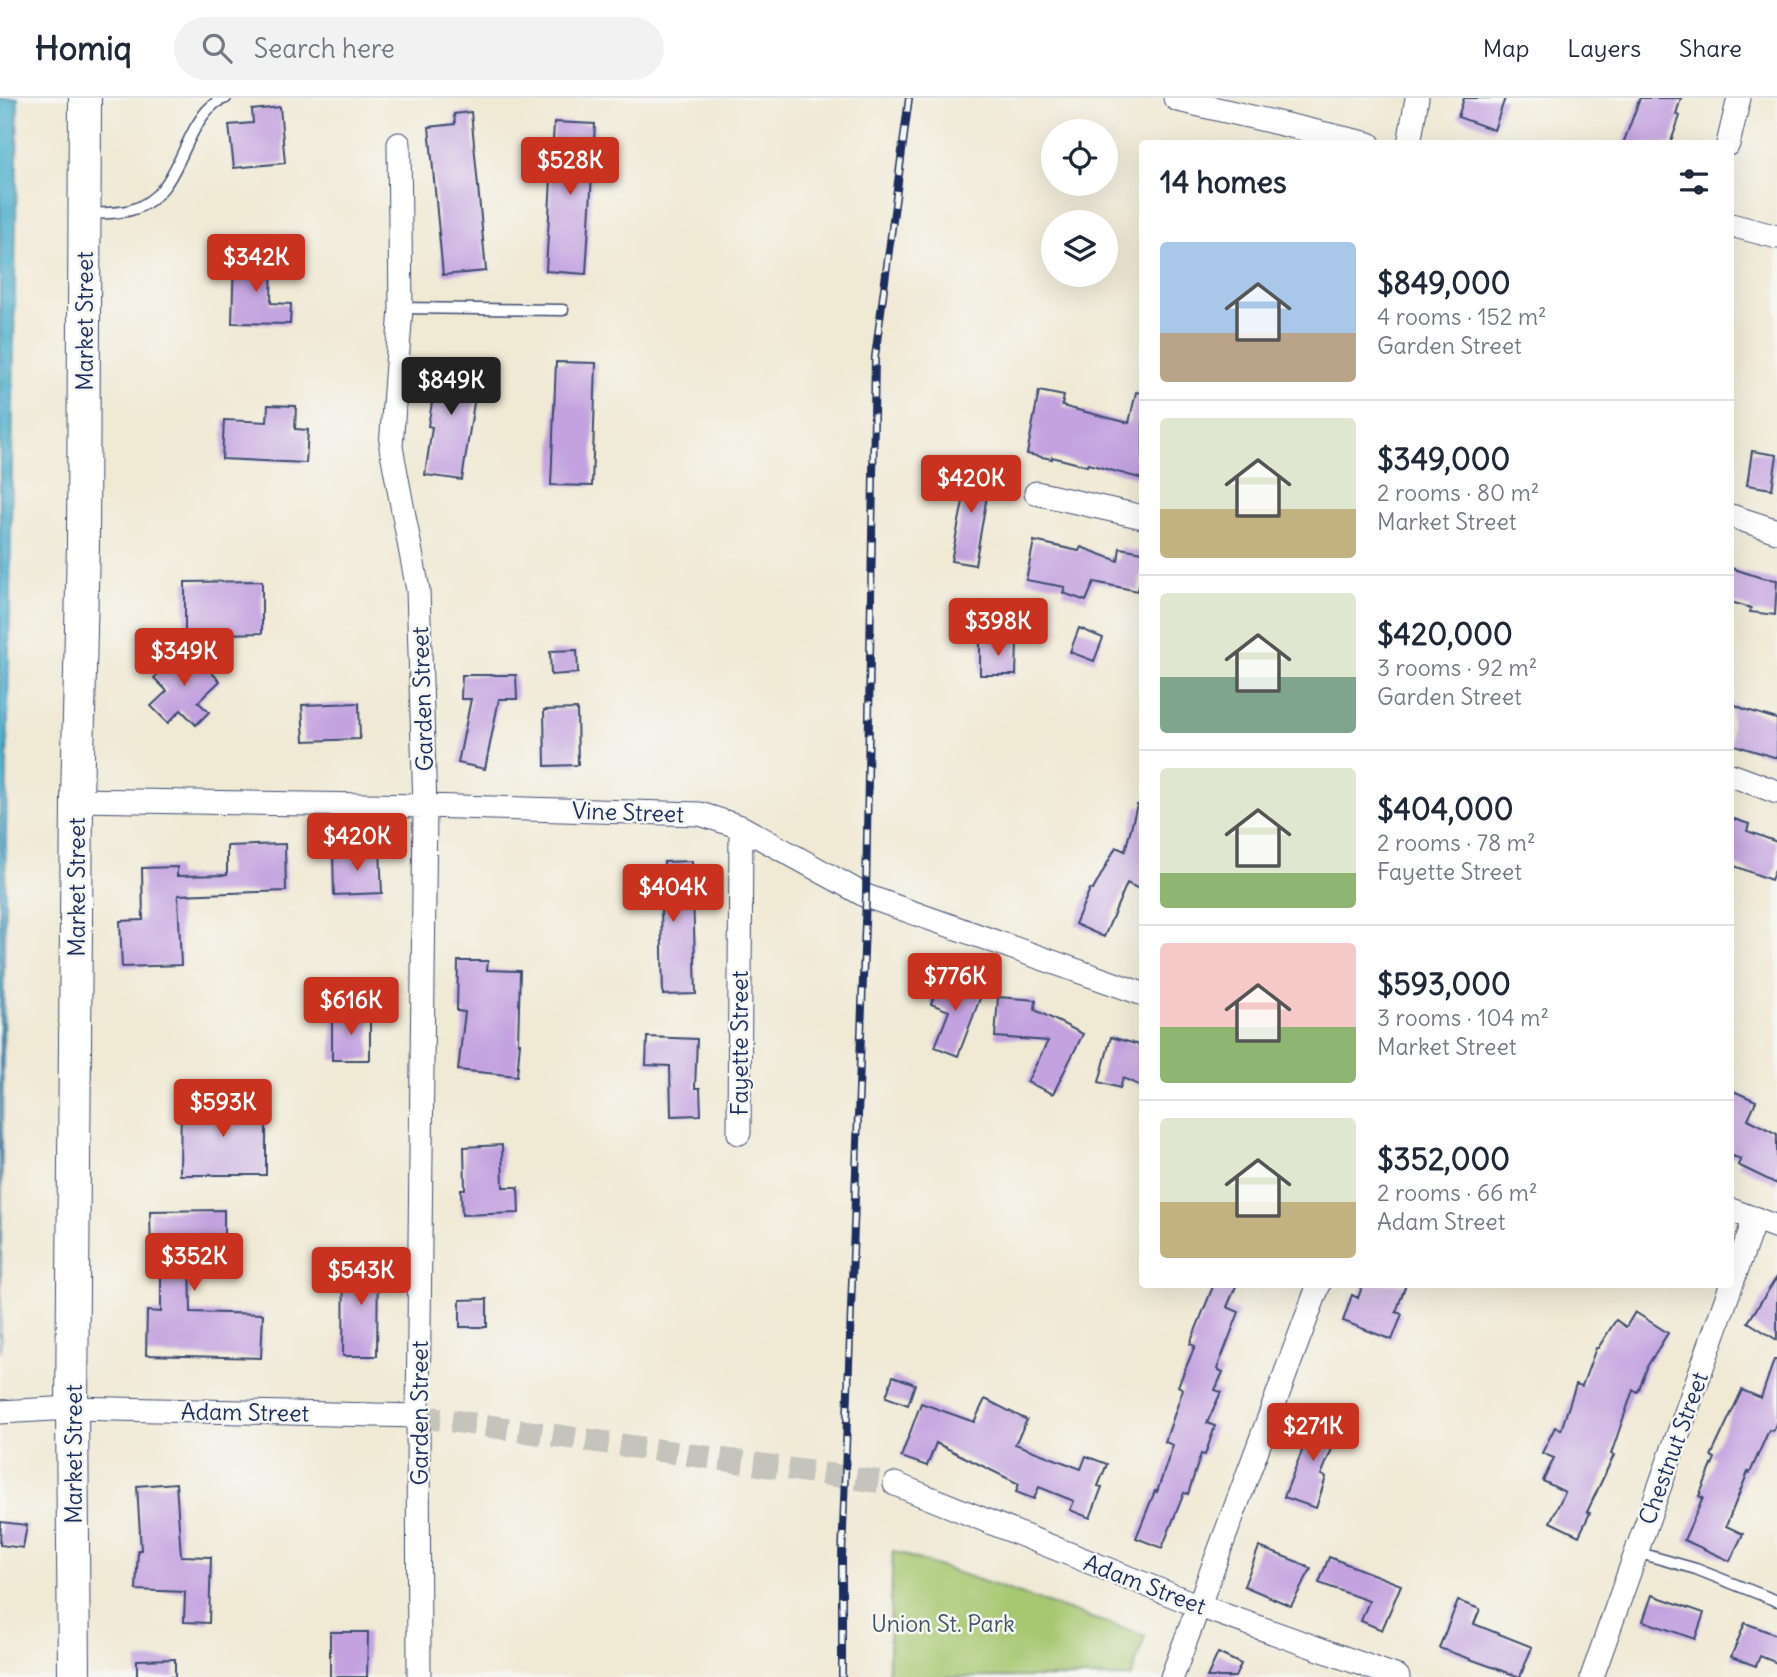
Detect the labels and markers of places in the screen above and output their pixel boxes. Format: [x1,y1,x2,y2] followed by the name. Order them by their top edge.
[521,138,619,197] pin: $528K
[207,234,305,294] pin: $342K
[402,358,500,417] pin: $849K
[922,456,1020,515] pin: $420K
[949,598,1047,658] pin: $398K
[135,628,233,688] pin: $349K
[308,814,406,873] pin: $420K
[624,864,722,924] pin: $404K
[906,954,1004,1013] pin: $776K
[302,978,400,1037] pin: $616K
[174,1080,272,1139] pin: $593K
[145,1234,243,1293] pin: $352K
[312,1248,410,1307] pin: $543K
[1264,1404,1362,1463] pin: $271K

